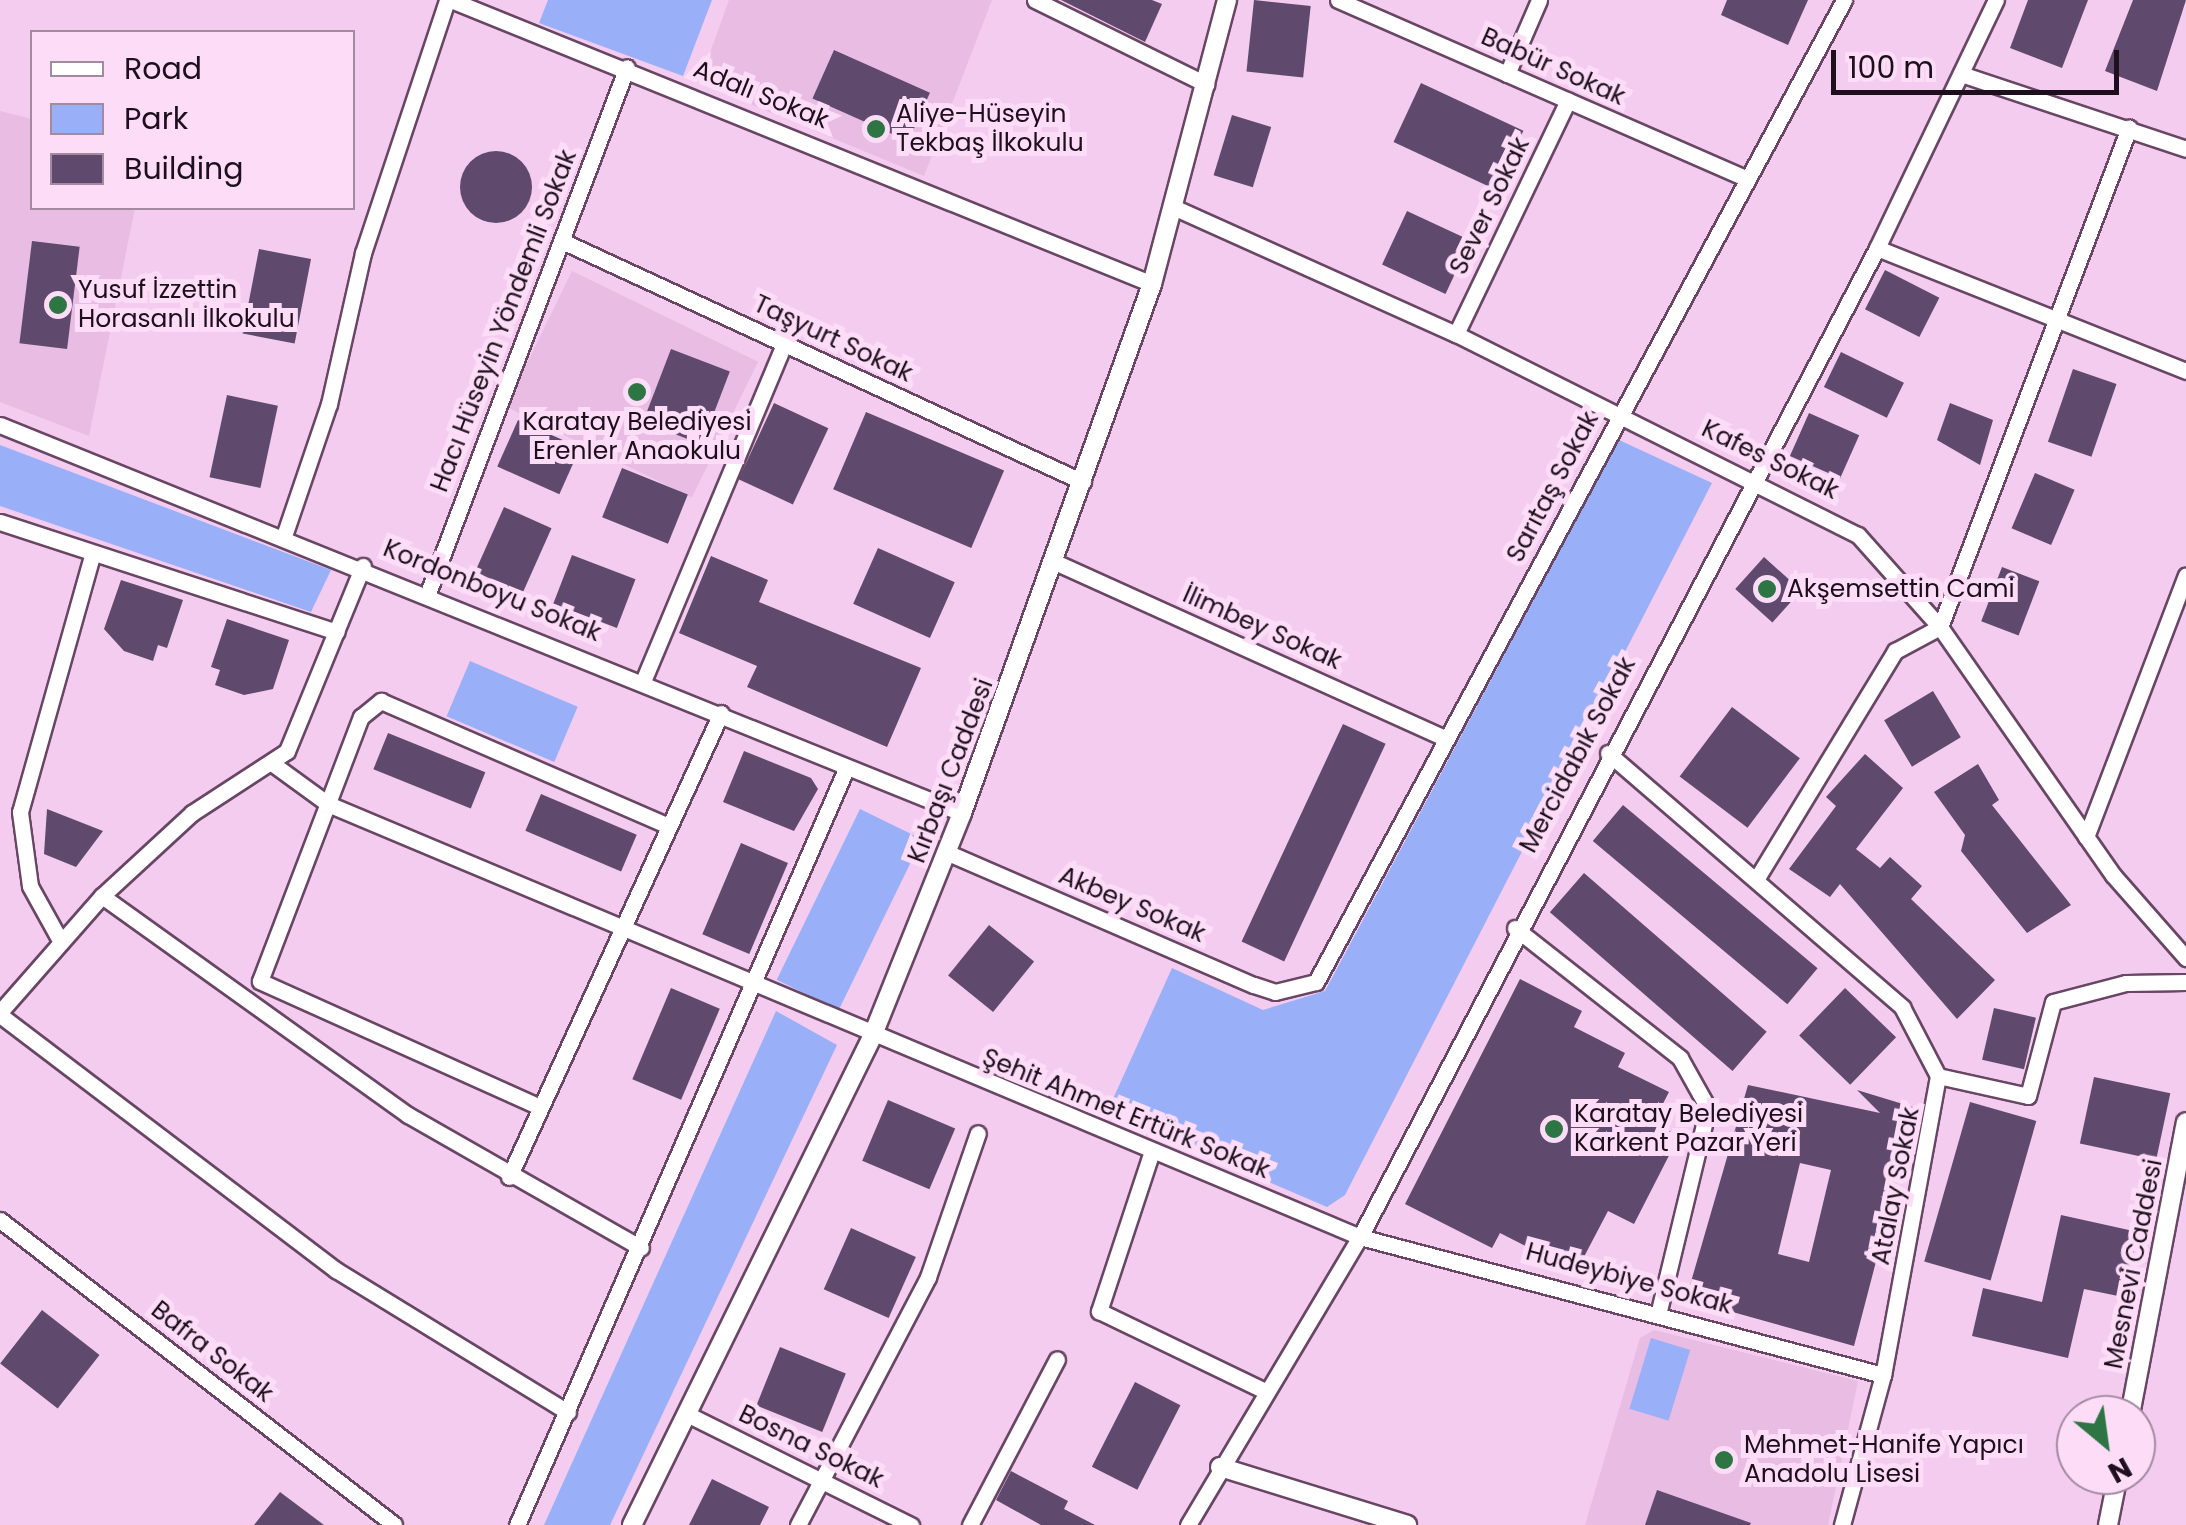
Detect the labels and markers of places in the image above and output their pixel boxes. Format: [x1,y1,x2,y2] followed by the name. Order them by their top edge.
[896,100,1084,159] place label: Aliye-Hüseyin Tekbaş İlkokulu
[865,118,887,140] marker: Aliye-Hüseyin Tekbaş İlkokulu
[78,276,295,335] place label: Yusuf İzzettin Horasanlı İlkokulu
[47,294,69,316] marker: Yusuf İzzettin Horasanlı İlkokulu
[626,381,648,403] marker: Karatay Belediyesi Erenler Anaokulu
[522,408,752,467] place label: Karatay Belediyesi Erenler Anaokulu
[1787,574,2015,604] place label: Akşemsettin Cami
[1756,578,1778,600] marker: Akşemsettin Cami
[1574,1100,1803,1159] place label: Karatay Belediyesi Karkent Pazar Yeri
[1543,1118,1565,1140] marker: Karatay Belediyesi Karkent Pazar Yeri
[1744,1431,2024,1490] place label: Mehmet-Hanife Yapıcı Anadolu Lisesi
[1713,1449,1735,1471] marker: Mehmet-Hanife Yapıcı Anadolu Lisesi

